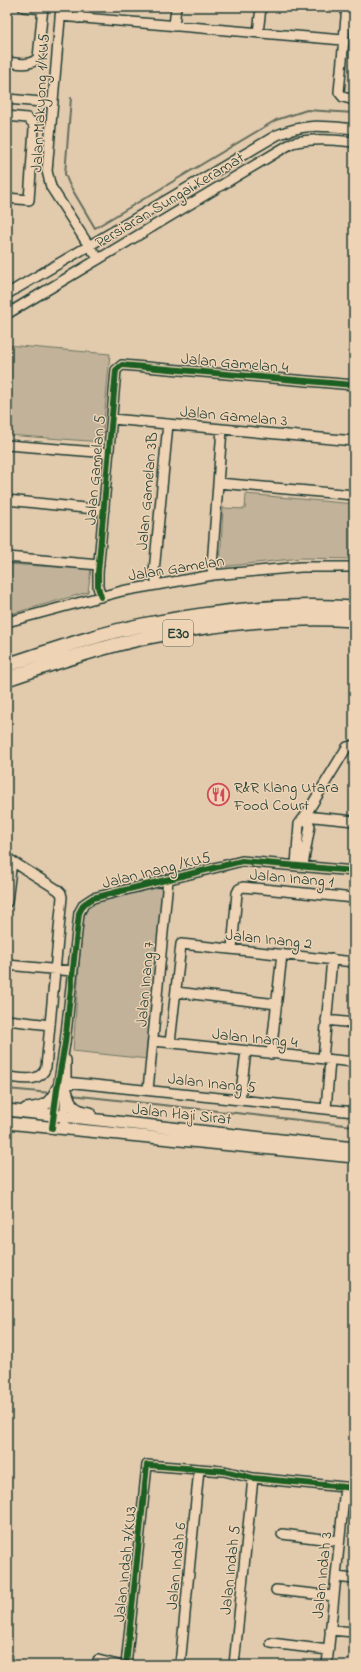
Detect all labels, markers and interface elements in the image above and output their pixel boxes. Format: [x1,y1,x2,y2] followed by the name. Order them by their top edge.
[25,33,57,173] street label: Jalan Makyong 1/KU5
[91,146,250,255] street label: Persiaran Sungai Keramat
[180,347,290,381] street label: Jalan Gamelan 4
[179,400,289,434] street label: Jalan Gamelan 3
[79,414,113,526] street label: Jalan Gamelan 5
[131,431,165,551] street label: Jalan Gamelan 3B
[126,550,226,588] street label: Jalan Gamelan
[163,620,193,646] road number: E30
[233,776,339,818] place label: R&R Klang Utara Food Court
[205,782,231,808] restaurant icon: R&R Klang Utara Food Court
[100,846,213,896] street label: Jalan Inang /KU5
[249,863,335,895] street label: Jalan Inang 1
[224,924,313,956] street label: Jalan Inang 2
[130,940,162,1028] street label: Jalan Inang 7
[211,1023,299,1055] street label: Jalan Inang 4
[167,1067,257,1101] street label: Jalan Inang 5
[131,1098,233,1132] street label: Jalan Haji Sirat
[108,1505,144,1623] street label: Jalan Indah 7/KU3
[160,1521,194,1611] street label: Jalan Indah 6
[214,1524,248,1616] street label: Jalan Indah 5
[306,1531,339,1620] street label: Jalan Indah 3

